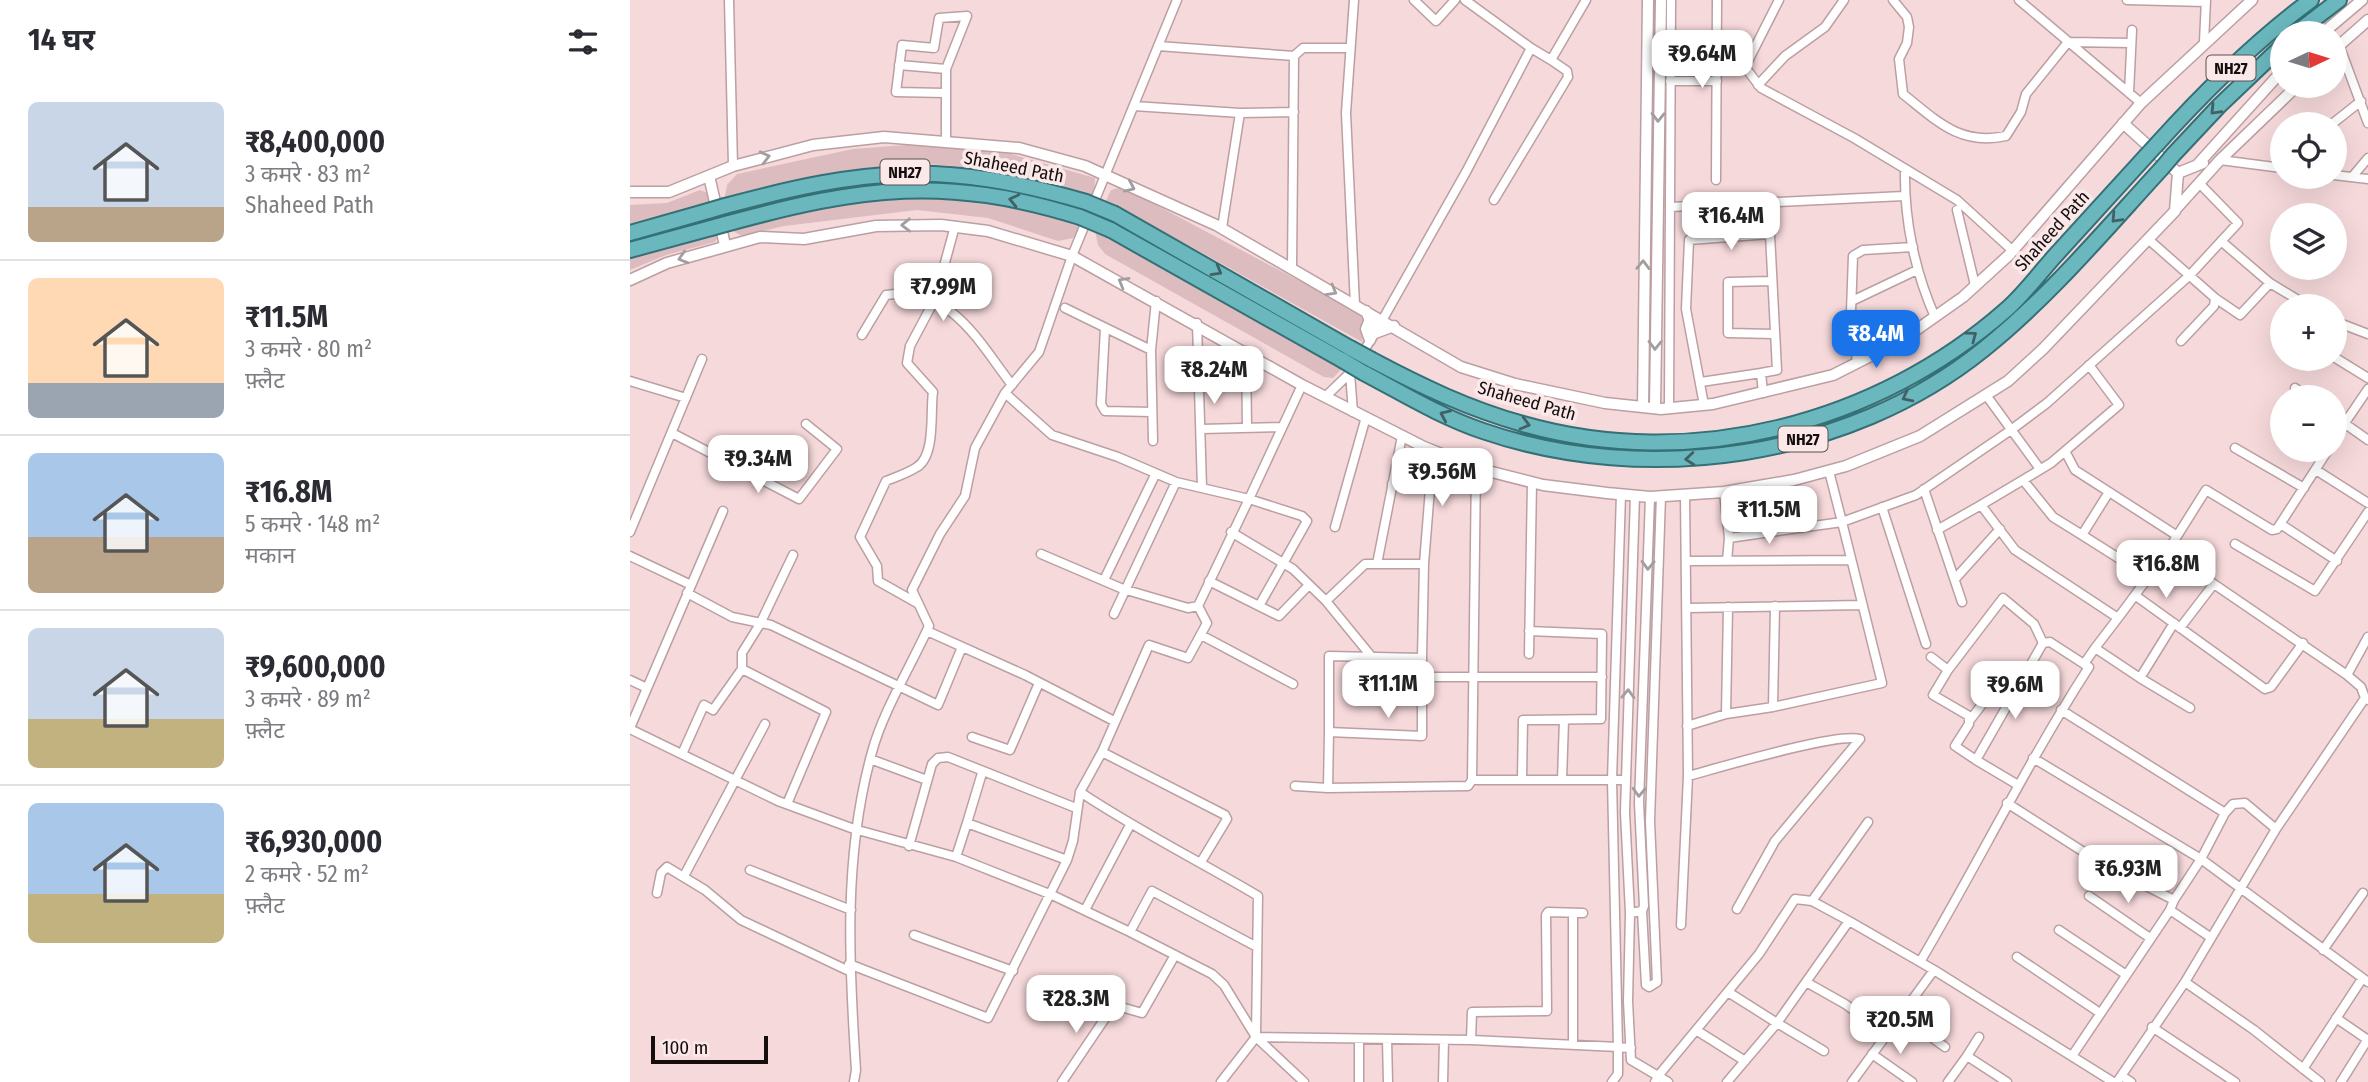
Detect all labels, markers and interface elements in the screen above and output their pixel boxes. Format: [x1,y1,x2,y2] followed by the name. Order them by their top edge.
[2270,21,2347,98] north arrow
[2270,21,2347,462] map controls
[28,22,95,58] text: 14 घर
[564,23,602,61] icon: filters
[1645,31,1759,90] pin: ₹9.64M
[1668,39,1736,67] text: ₹9.64M
[2206,55,2256,80] road number: NH27
[2211,102,2224,115] one-way arrow
[1650,112,1666,123] one-way arrow
[2270,112,2347,189] button: locate
[245,124,385,160] text: ₹8,400,000
[84,130,168,214] icon: home
[962,147,1066,187] street label: Shaheed Path
[759,151,771,165] one-way arrow
[245,160,370,188] text: 3 कमरे · 83 m²
[880,160,930,184] road number: NH27
[1123,179,1136,193] one-way arrow
[2010,186,2094,276] street label: Shaheed Path
[245,191,374,219] text: Shaheed Path
[1674,192,1788,252] pin: ₹16.4M
[1008,194,1020,208] one-way arrow
[1698,201,1764,229] text: ₹16.4M
[2270,203,2347,280] button: layers
[2111,210,2124,223] one-way arrow
[900,218,911,233] one-way arrow
[677,250,689,265] one-way arrow
[1635,259,1651,270] one-way arrow
[1209,263,1222,276] one-way arrow
[886,264,1000,323] pin: ₹7.99M
[910,272,976,300] text: ₹7.99M
[1118,277,1131,290] one-way arrow
[1325,283,1338,296] one-way arrow
[2270,294,2347,371] button: +
[245,299,328,335] text: ₹11.5M
[84,306,168,390] icon: home
[1827,310,1925,370] pin: ₹8.4M
[1848,319,1904,347] text: ₹8.4M
[1964,332,1976,345] one-way arrow
[245,335,372,363] text: 3 कमरे · 80 m²
[1647,340,1663,350] one-way arrow
[1157,346,1271,406] pin: ₹8.24M
[1181,355,1248,383] text: ₹8.24M
[245,366,285,394] text: फ़्लैट
[1475,376,1579,426] street label: Shaheed Path
[2270,385,2347,462] button: −
[1902,389,1915,403] one-way arrow
[1440,409,1452,423] one-way arrow
[1519,416,1531,430] one-way arrow
[1778,426,1828,452] road number: NH27
[701,435,815,495] pin: ₹9.34M
[724,444,792,472] text: ₹9.34M
[1385,448,1499,508] pin: ₹9.56M
[1685,451,1696,466] one-way arrow
[1408,457,1476,485] text: ₹9.56M
[245,474,332,510] text: ₹16.8M
[84,481,168,565] icon: home
[1712,486,1826,546] pin: ₹11.5M
[1737,495,1801,523] text: ₹11.5M
[245,510,380,538] text: 5 कमरे · 148 m²
[2109,540,2223,600] pin: ₹16.8M
[245,541,295,569] text: मकान
[2133,549,2199,577] text: ₹16.8M
[1640,560,1655,571] one-way arrow
[245,649,386,685] text: ₹9,600,000
[84,656,168,740] icon: home
[1331,660,1445,720] pin: ₹11.1M
[1966,662,2064,721] pin: ₹9.6M
[1358,669,1418,697] text: ₹11.1M
[1987,670,2043,698] text: ₹9.6M
[245,685,371,713] text: 3 कमरे · 89 m²
[1621,688,1636,699] one-way arrow
[245,716,285,744] text: फ़्लैट
[1632,787,1647,798] one-way arrow
[245,824,382,860] text: ₹6,930,000
[84,831,168,915] icon: home
[2071,846,2185,905] pin: ₹6.93M
[2095,854,2161,882] text: ₹6.93M
[245,860,369,888] text: 2 कमरे · 52 m²
[245,891,285,919] text: फ़्लैट
[1019,976,1133,1035] pin: ₹28.3M
[1042,984,1110,1012] text: ₹28.3M
[1843,996,1957,1056] pin: ₹20.5M
[1866,1005,1934,1033] text: ₹20.5M
[651,1033,768,1065] scale bar
[662,1036,708,1059] text: 100 m

